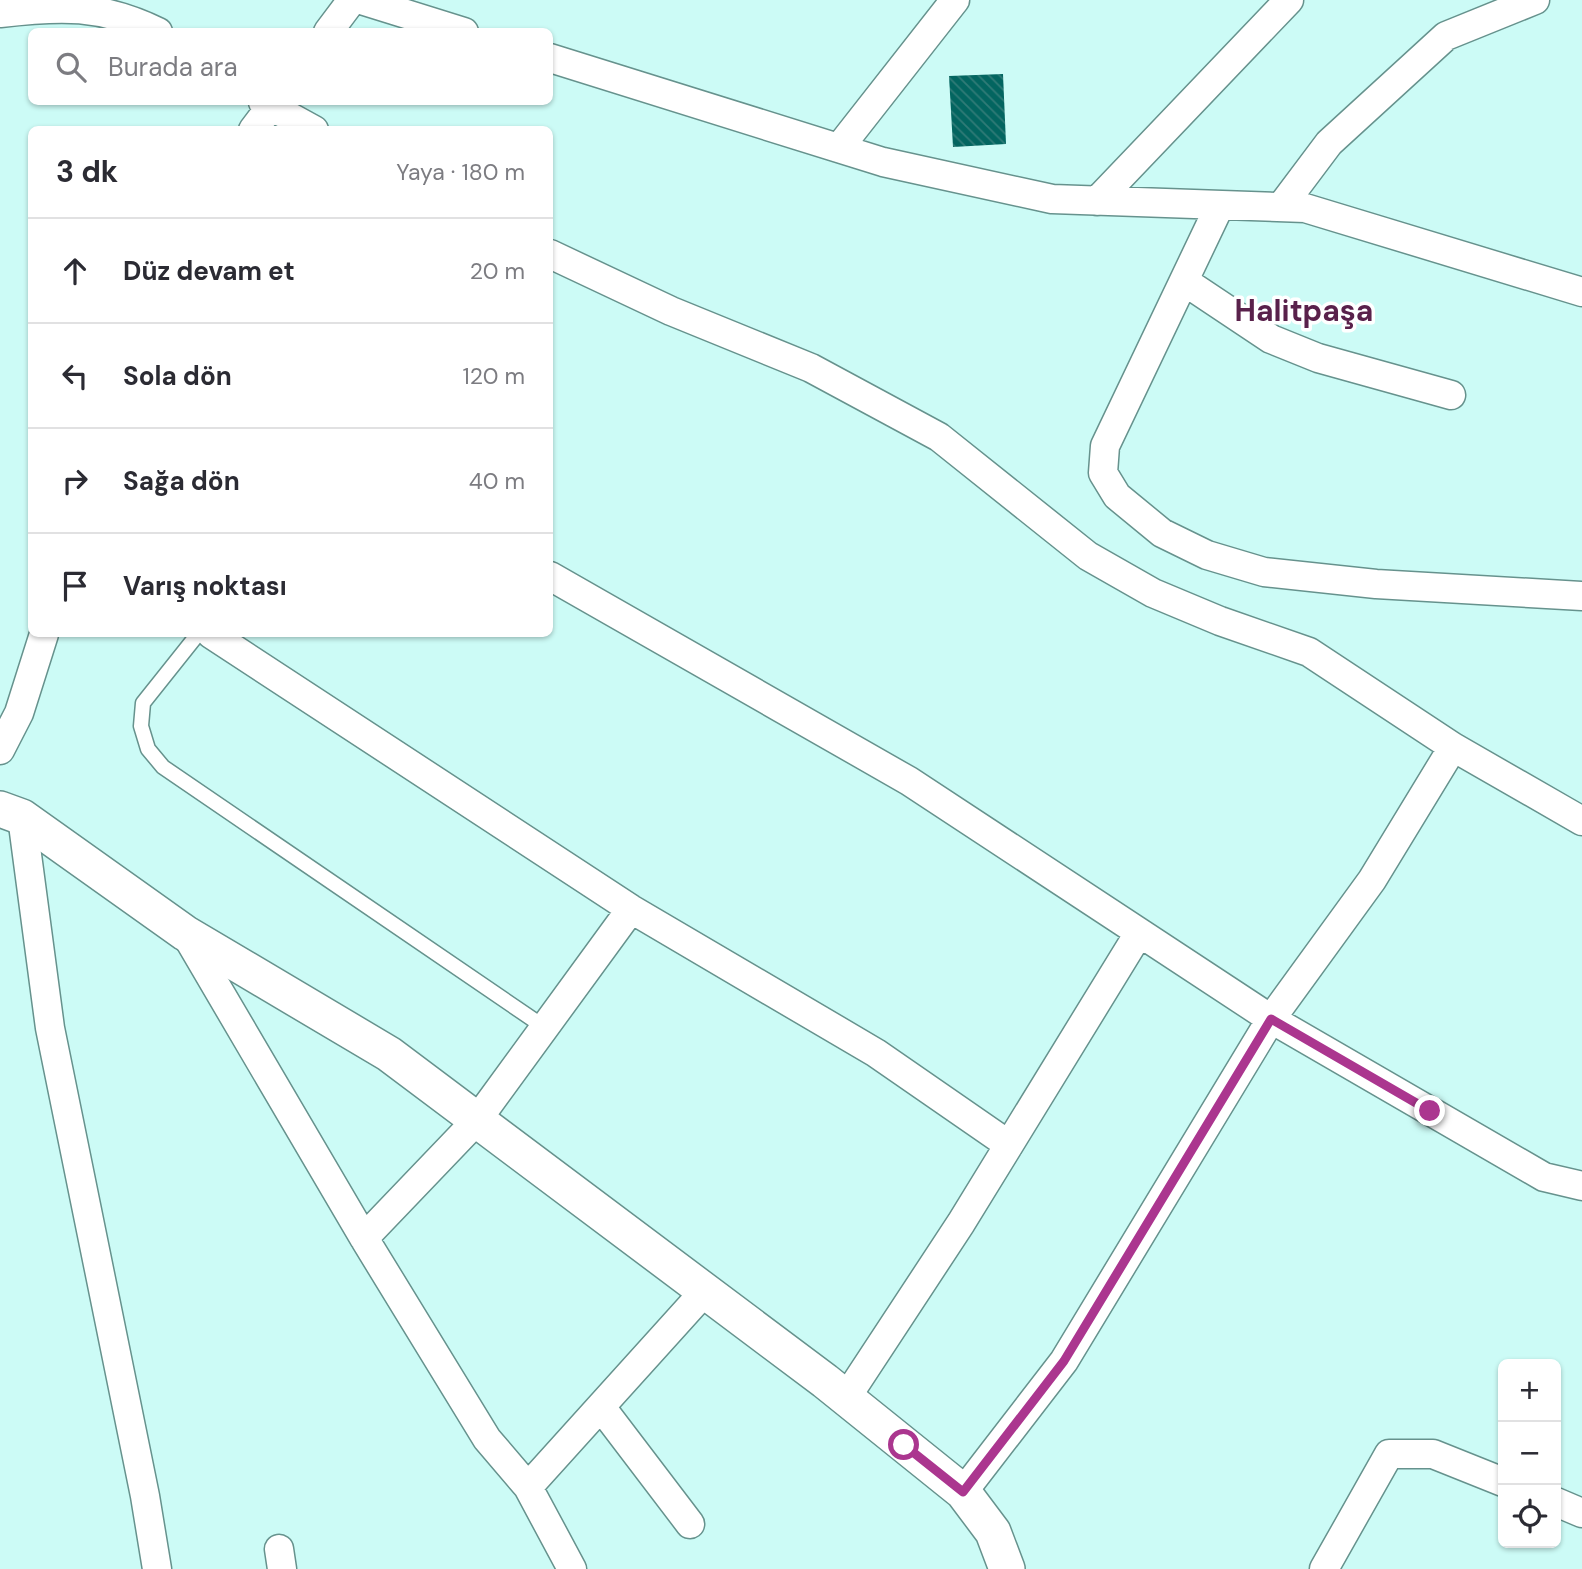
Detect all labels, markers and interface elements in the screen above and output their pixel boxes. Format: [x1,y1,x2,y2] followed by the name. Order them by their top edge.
[28,28,553,105] search box
[52,48,90,86] icon: search
[108,50,238,84] text: Burada ara
[56,152,118,191] text: 3 dk
[396,157,525,187] text: Yaya · 180 m
[56,252,94,290] icon: ahead
[123,254,295,288] text: Düz devam et
[470,256,525,286] text: 20 m
[1235,291,1373,330] district label: Halitpaşa
[56,357,94,395] icon: left
[123,359,232,393] text: Sola dön
[462,361,525,391] text: 120 m
[56,462,94,500] icon: right
[123,464,240,498] text: Sağa dön
[469,466,525,496] text: 40 m
[56,567,94,605] icon: arrive
[123,569,287,603] text: Varış noktası
[1414,1095,1445,1126] route end
[1498,1359,1561,1548] map controls
[1498,1359,1561,1422] button: +
[1498,1422,1561,1485] button: −
[888,1429,919,1460] route start
[1498,1485,1561,1548] button: locate

